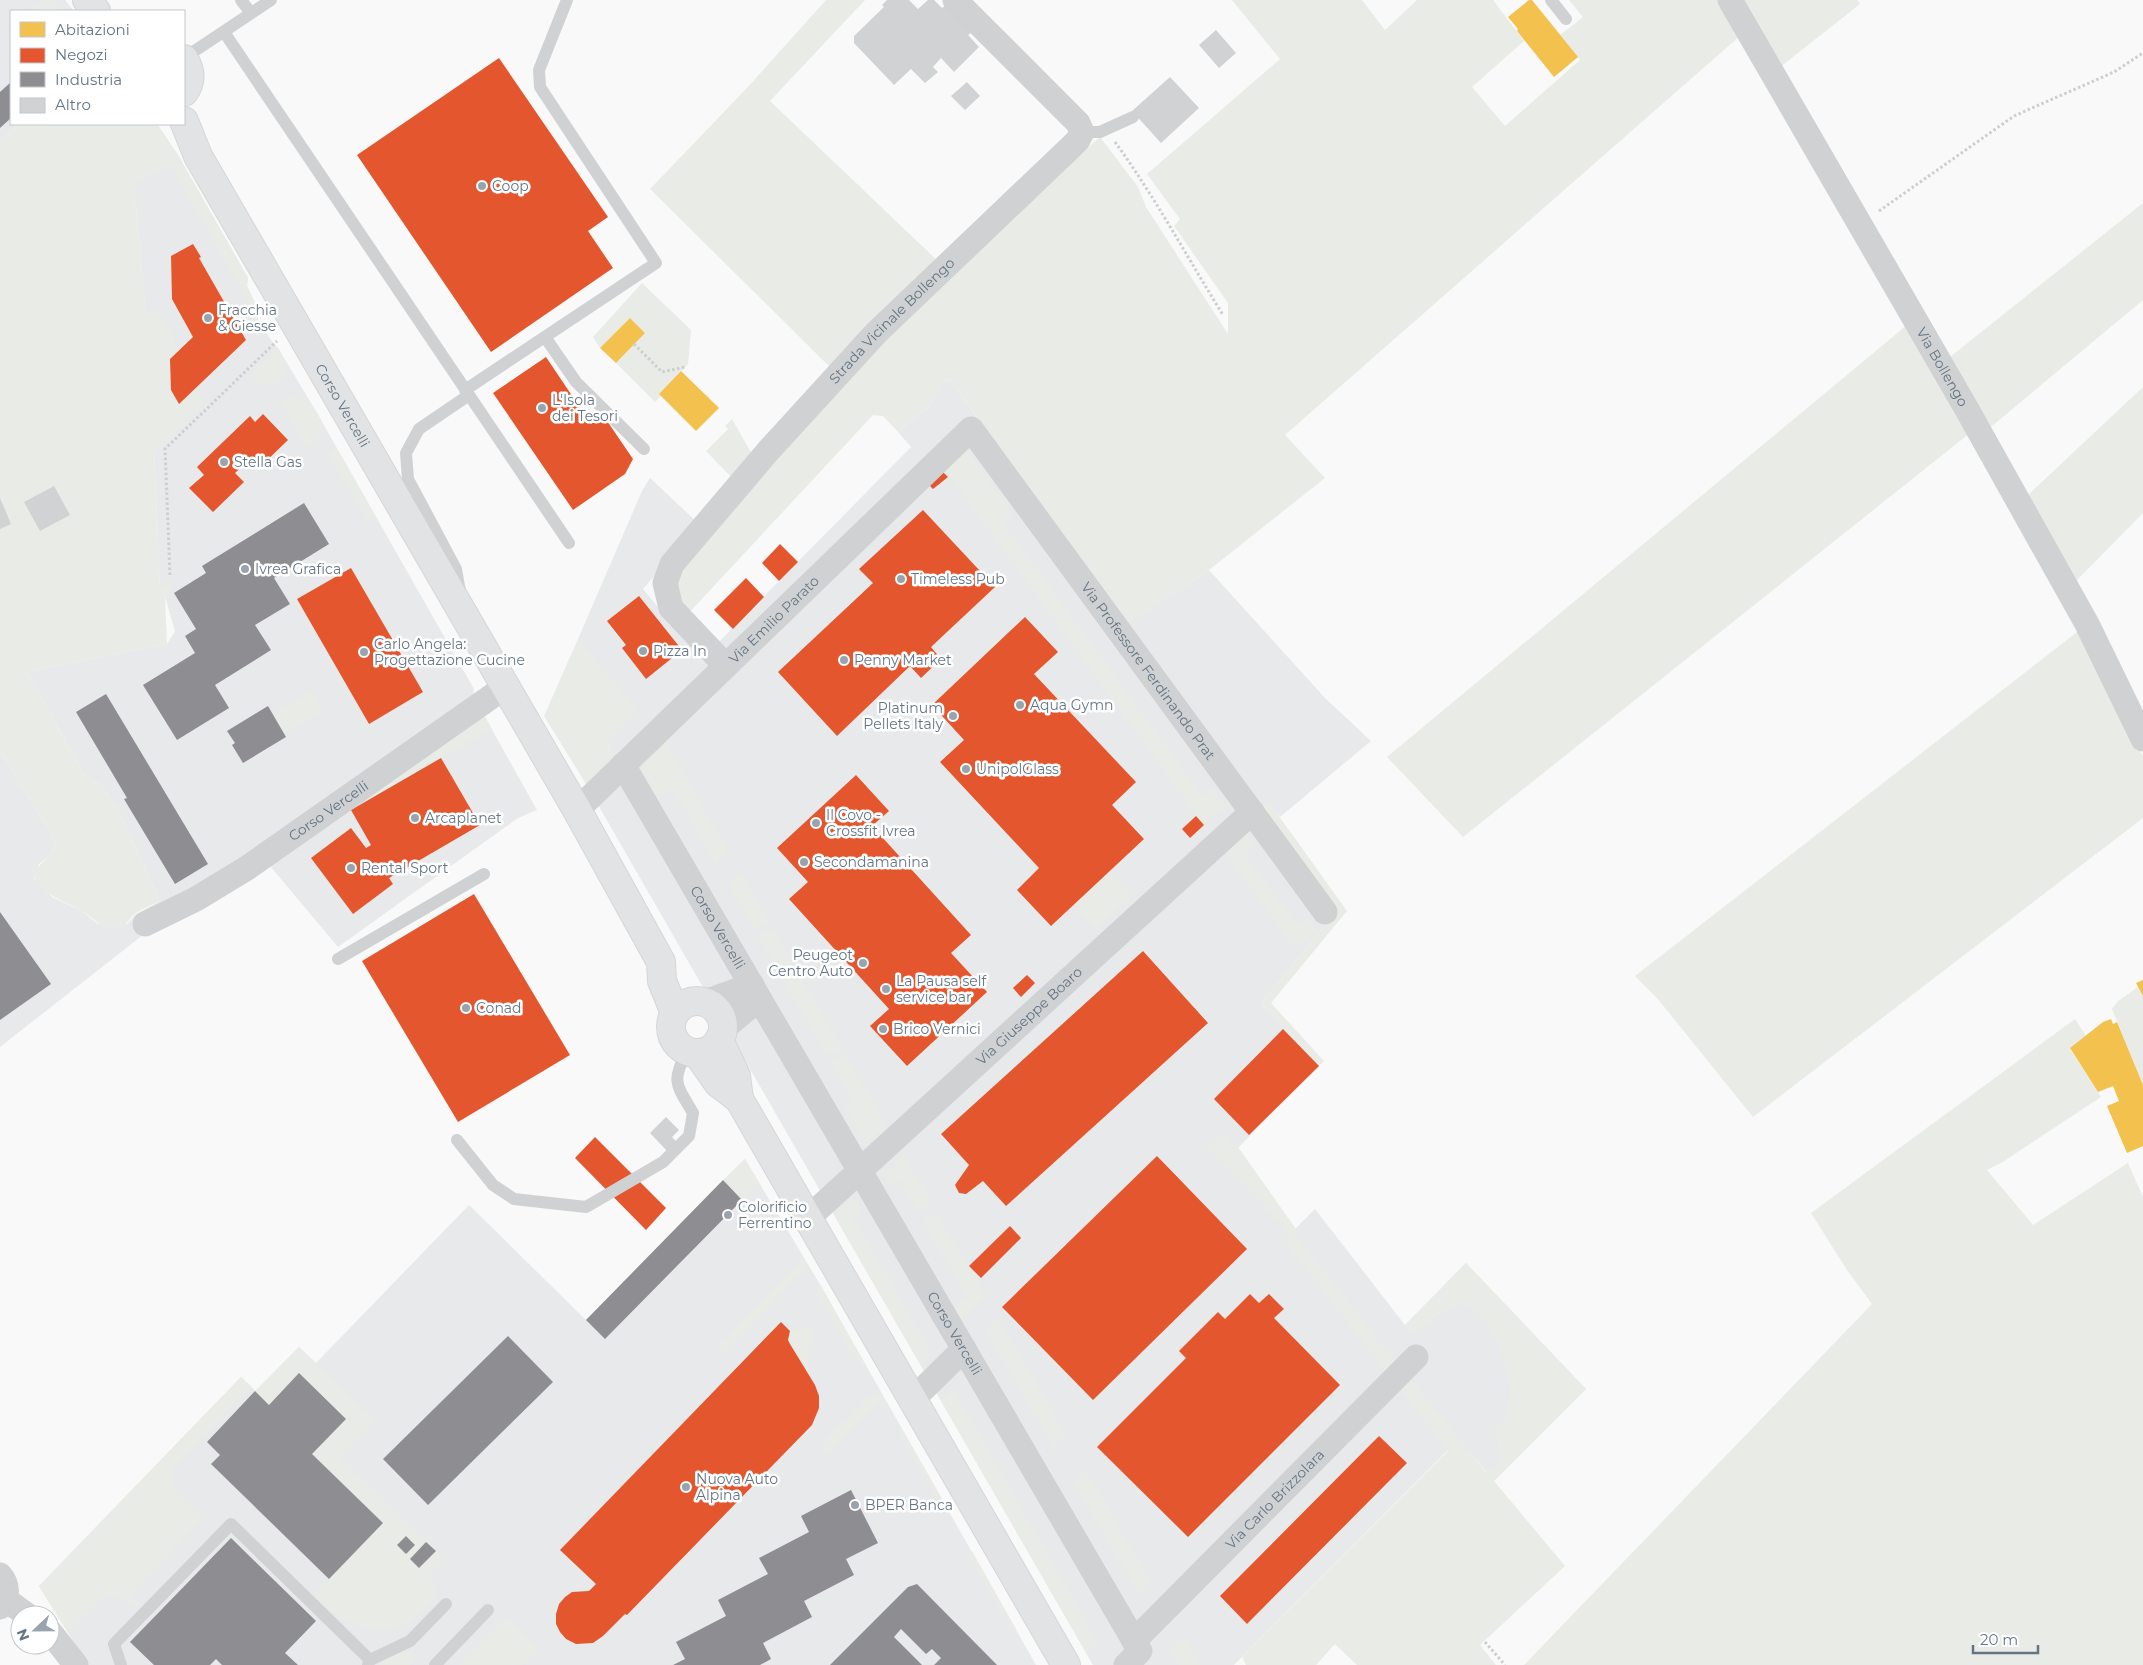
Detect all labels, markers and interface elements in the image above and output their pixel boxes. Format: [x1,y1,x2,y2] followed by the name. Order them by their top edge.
[10,10,185,125] legend
[55,20,130,39] text: Abitazioni
[55,45,108,64] text: Negozi
[55,70,122,89] text: Industria
[55,95,91,114] text: Altro
[492,177,529,195] place label: Coop
[476,180,488,192] marker: Coop
[825,254,959,387] street label: Strada Vicinale Bollengo
[218,301,277,335] place label: Fracchia & Giesse
[202,312,214,324] marker: Fracchia & Giesse
[1912,324,1972,410] street label: Via Bollengo
[311,360,374,451] street label: Corso Vercelli
[552,391,618,425] place label: L'Isola dei Tesori
[536,402,548,414] marker: L'Isola dei Tesori
[234,453,302,471] place label: Stella Gas
[218,456,230,468] marker: Stella Gas
[255,560,341,578] place label: Ivrea Grafica
[239,563,251,575] marker: Ivrea Grafica
[911,570,1005,588] place label: Timeless Pub
[725,572,823,667] street label: Via Emilio Parato
[895,573,907,585] marker: Timeless Pub
[1077,578,1220,764] street label: Via Professore Ferdinando Prat
[374,635,525,669] place label: Carlo Angela: Progettazione Cucine
[653,642,707,660] place label: Pizza In
[637,645,649,657] marker: Pizza In
[358,646,370,658] marker: Carlo Angela: Progettazione Cucine
[854,651,952,669] place label: Penny Market
[838,654,850,666] marker: Penny Market
[1030,696,1114,714] place label: Aqua Gymn
[863,699,943,733] place label: Platinum Pellets Italy
[1014,699,1026,711] marker: Aqua Gymn
[947,710,959,722] marker: Platinum Pellets Italy
[976,760,1059,778] place label: UnipolGlass
[960,763,972,775] marker: UnipolGlass
[285,777,372,845] street label: Corso Vercelli
[826,806,915,840] place label: Il Covo - Crossfit Ivrea
[425,809,502,827] place label: Arcaplanet
[409,812,421,824] marker: Arcaplanet
[810,817,822,829] marker: Il Covo - Crossfit Ivrea
[814,853,929,871] place label: Secondamanina
[798,856,810,868] marker: Secondamanina
[361,859,449,877] place label: Rental Sport
[345,862,357,874] marker: Rental Sport
[686,882,749,972] street label: Corso Vercelli
[768,946,853,980] place label: Peugeot Centro Auto
[857,957,869,969] marker: Peugeot Centro Auto
[972,963,1086,1069] street label: Via Giuseppe Boaro
[896,972,987,1006] place label: La Pausa self service bar
[880,983,892,995] marker: La Pausa self service bar
[476,999,522,1017] place label: Conad
[460,1002,472,1014] marker: Conad
[893,1020,981,1038] place label: Brico Vernici
[877,1023,889,1035] marker: Brico Vernici
[738,1198,812,1232] place label: Colorificio Ferrentino
[722,1209,734,1221] marker: Colorificio Ferrentino
[923,1288,986,1378] street label: Corso Vercelli
[1222,1445,1328,1553] street label: Via Carlo Brizzolara
[696,1470,778,1504] place label: Nuova Auto Alpina
[680,1481,692,1493] marker: Nuova Auto Alpina
[865,1496,953,1514] place label: BPER Banca
[849,1499,861,1511] marker: BPER Banca
[10,1605,60,1655] north arrow
[1973,1622,2038,1654] scale bar
[12,1626,33,1643] text: N
[1980,1630,2018,1649] text: 20 m

